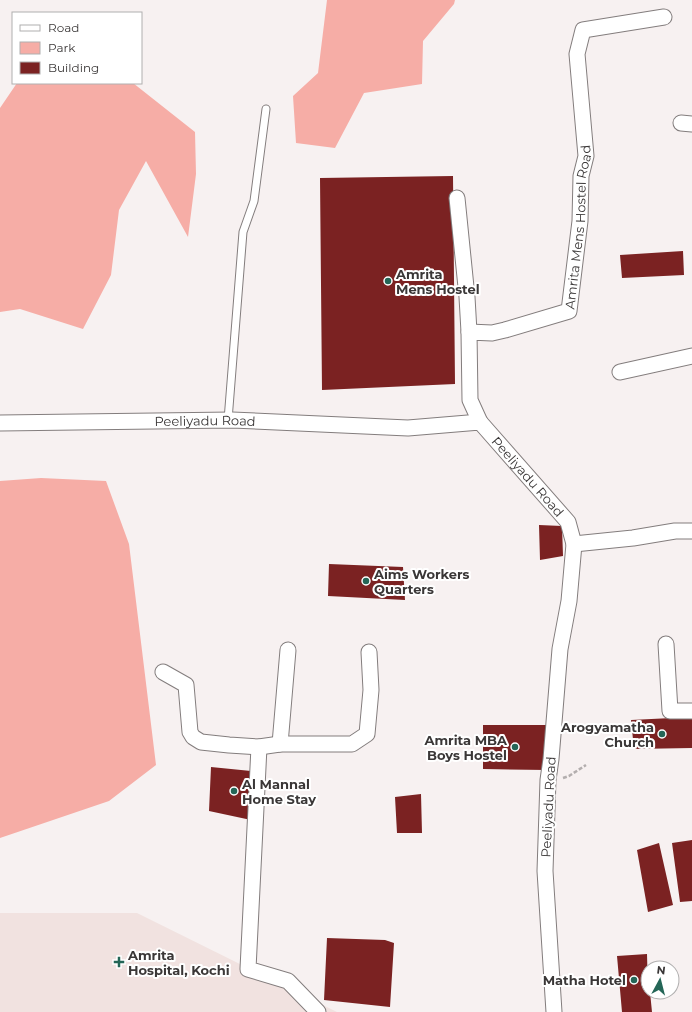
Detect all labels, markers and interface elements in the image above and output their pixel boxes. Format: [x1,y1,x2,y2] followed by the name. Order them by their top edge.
[12,12,142,84] legend
[48,20,79,35] text: Road
[48,40,76,55] text: Park
[48,60,99,75] text: Building
[561,144,594,310] street label: Amrita Mens Hostel Road
[395,266,480,297] place label: Amrita Mens Hostel
[383,276,393,286] marker: Amrita Mens Hostel
[154,412,256,429] street label: Peeliyadu Road
[488,433,567,520] street label: Peeliyadu Road
[373,566,470,597] place label: Aims Workers Quarters
[361,576,371,586] marker: Aims Workers Quarters
[560,719,654,750] place label: Arogyamatha Church
[657,729,667,739] marker: Arogyamatha Church
[423,732,508,763] place label: Amrita MBA Boys Hostel
[510,742,520,752] marker: Amrita MBA Boys Hostel
[537,756,559,858] street label: Peeliyadu Road
[241,776,316,807] place label: Al Mannal Home Stay
[229,786,239,796] marker: Al Mannal Home Stay
[127,947,230,978] place label: Amrita Hospital, Kochi
[113,956,125,968] marker: Amrita Hospital, Kochi
[640,960,680,1000] north arrow
[656,963,666,978] text: N
[543,972,626,988] place label: Matha Hotel
[629,975,639,985] marker: Matha Hotel

